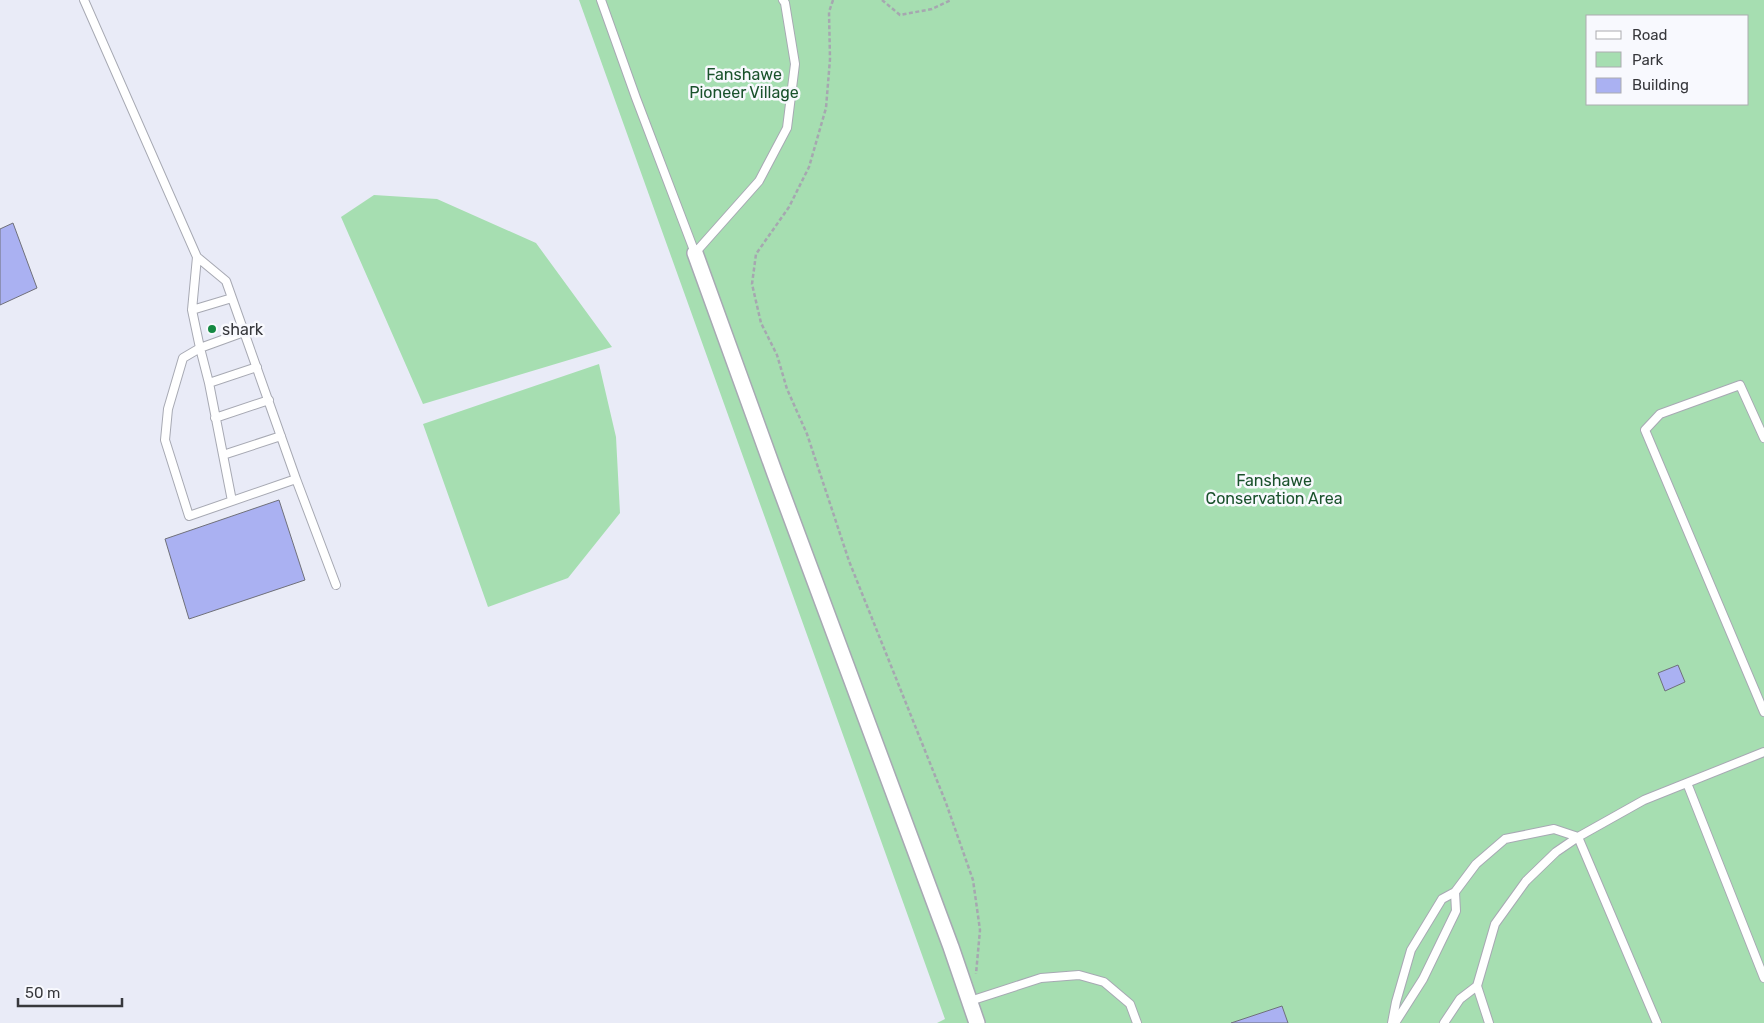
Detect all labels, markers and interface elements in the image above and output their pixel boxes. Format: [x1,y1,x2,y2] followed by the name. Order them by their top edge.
[1586,15,1749,105] legend
[1632,26,1668,44] text: Road
[1632,51,1663,69] text: Park
[689,65,799,102] park label: Fanshawe Pioneer Village
[1632,76,1689,94] text: Building
[222,320,264,339] place label: shark
[206,323,218,335] marker: shark
[1206,471,1342,508] park label: Fanshawe Conservation Area
[18,976,121,1008] scale bar
[25,984,60,1002] text: 50 m

